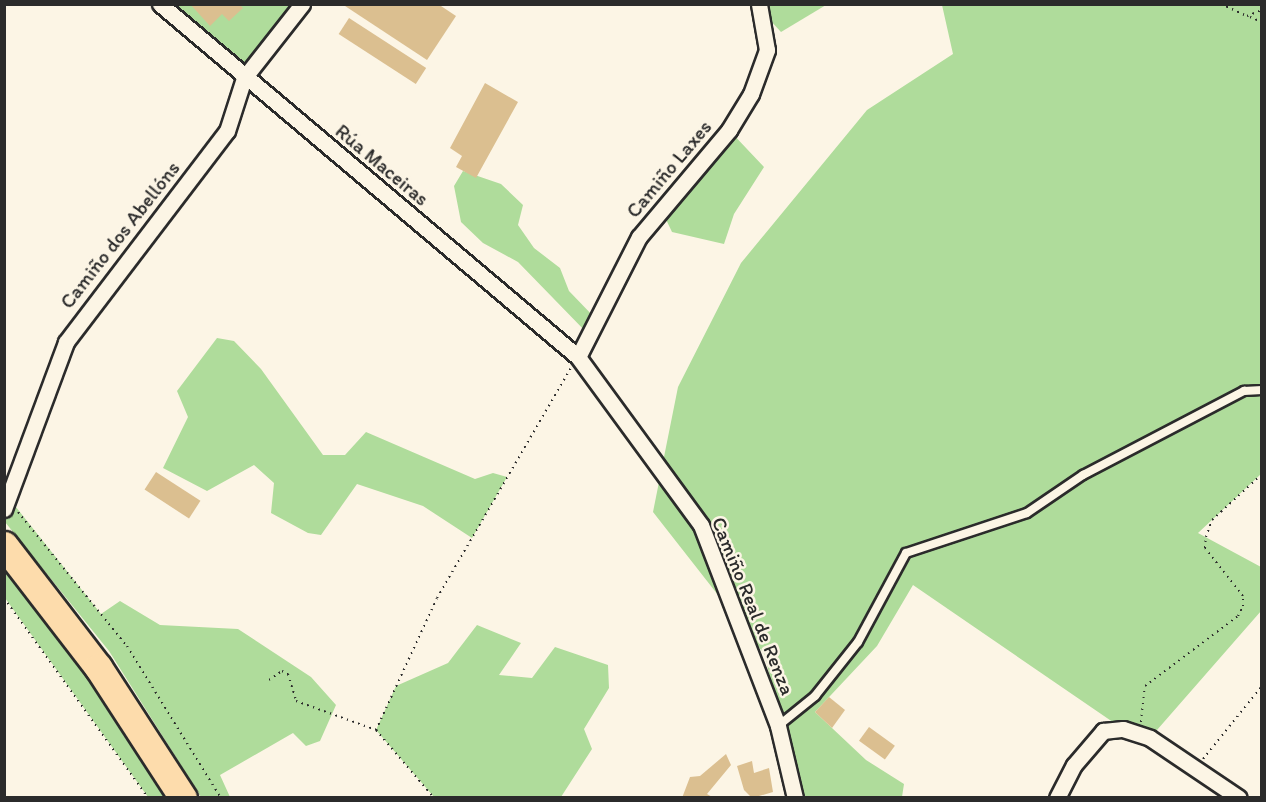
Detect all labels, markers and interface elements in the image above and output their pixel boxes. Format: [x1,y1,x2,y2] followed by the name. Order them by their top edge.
[621,115,717,223] street label: Camiño Laxes
[330,119,434,211] street label: Rúa Maceiras
[55,157,185,313] street label: Camiño dos Abellóns
[706,514,800,698] street label: Camiño Real de Renza

